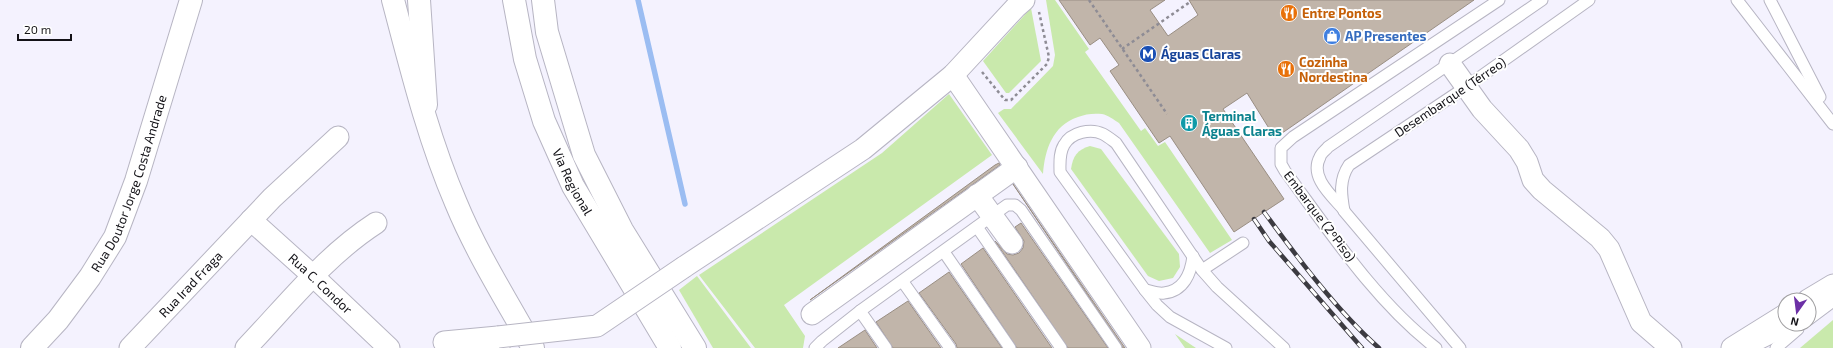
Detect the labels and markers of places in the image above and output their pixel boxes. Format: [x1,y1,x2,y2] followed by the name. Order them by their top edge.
[1279,3,1299,23] restaurant icon: Entre Pontos
[1302,5,1382,21] place label: Entre Pontos
[1322,26,1342,46] shop icon: AP Presentes
[1345,28,1427,44] place label: AP Presentes
[1138,44,1158,64] metro station icon: Águas Claras
[1161,45,1241,62] place label: Águas Claras
[1299,54,1368,85] place label: Cozinha Nordestina
[1276,59,1296,79] restaurant icon: Cozinha Nordestina
[1202,108,1282,139] place label: Terminal Águas Claras
[1179,113,1199,133] building icon: Terminal Águas Claras

